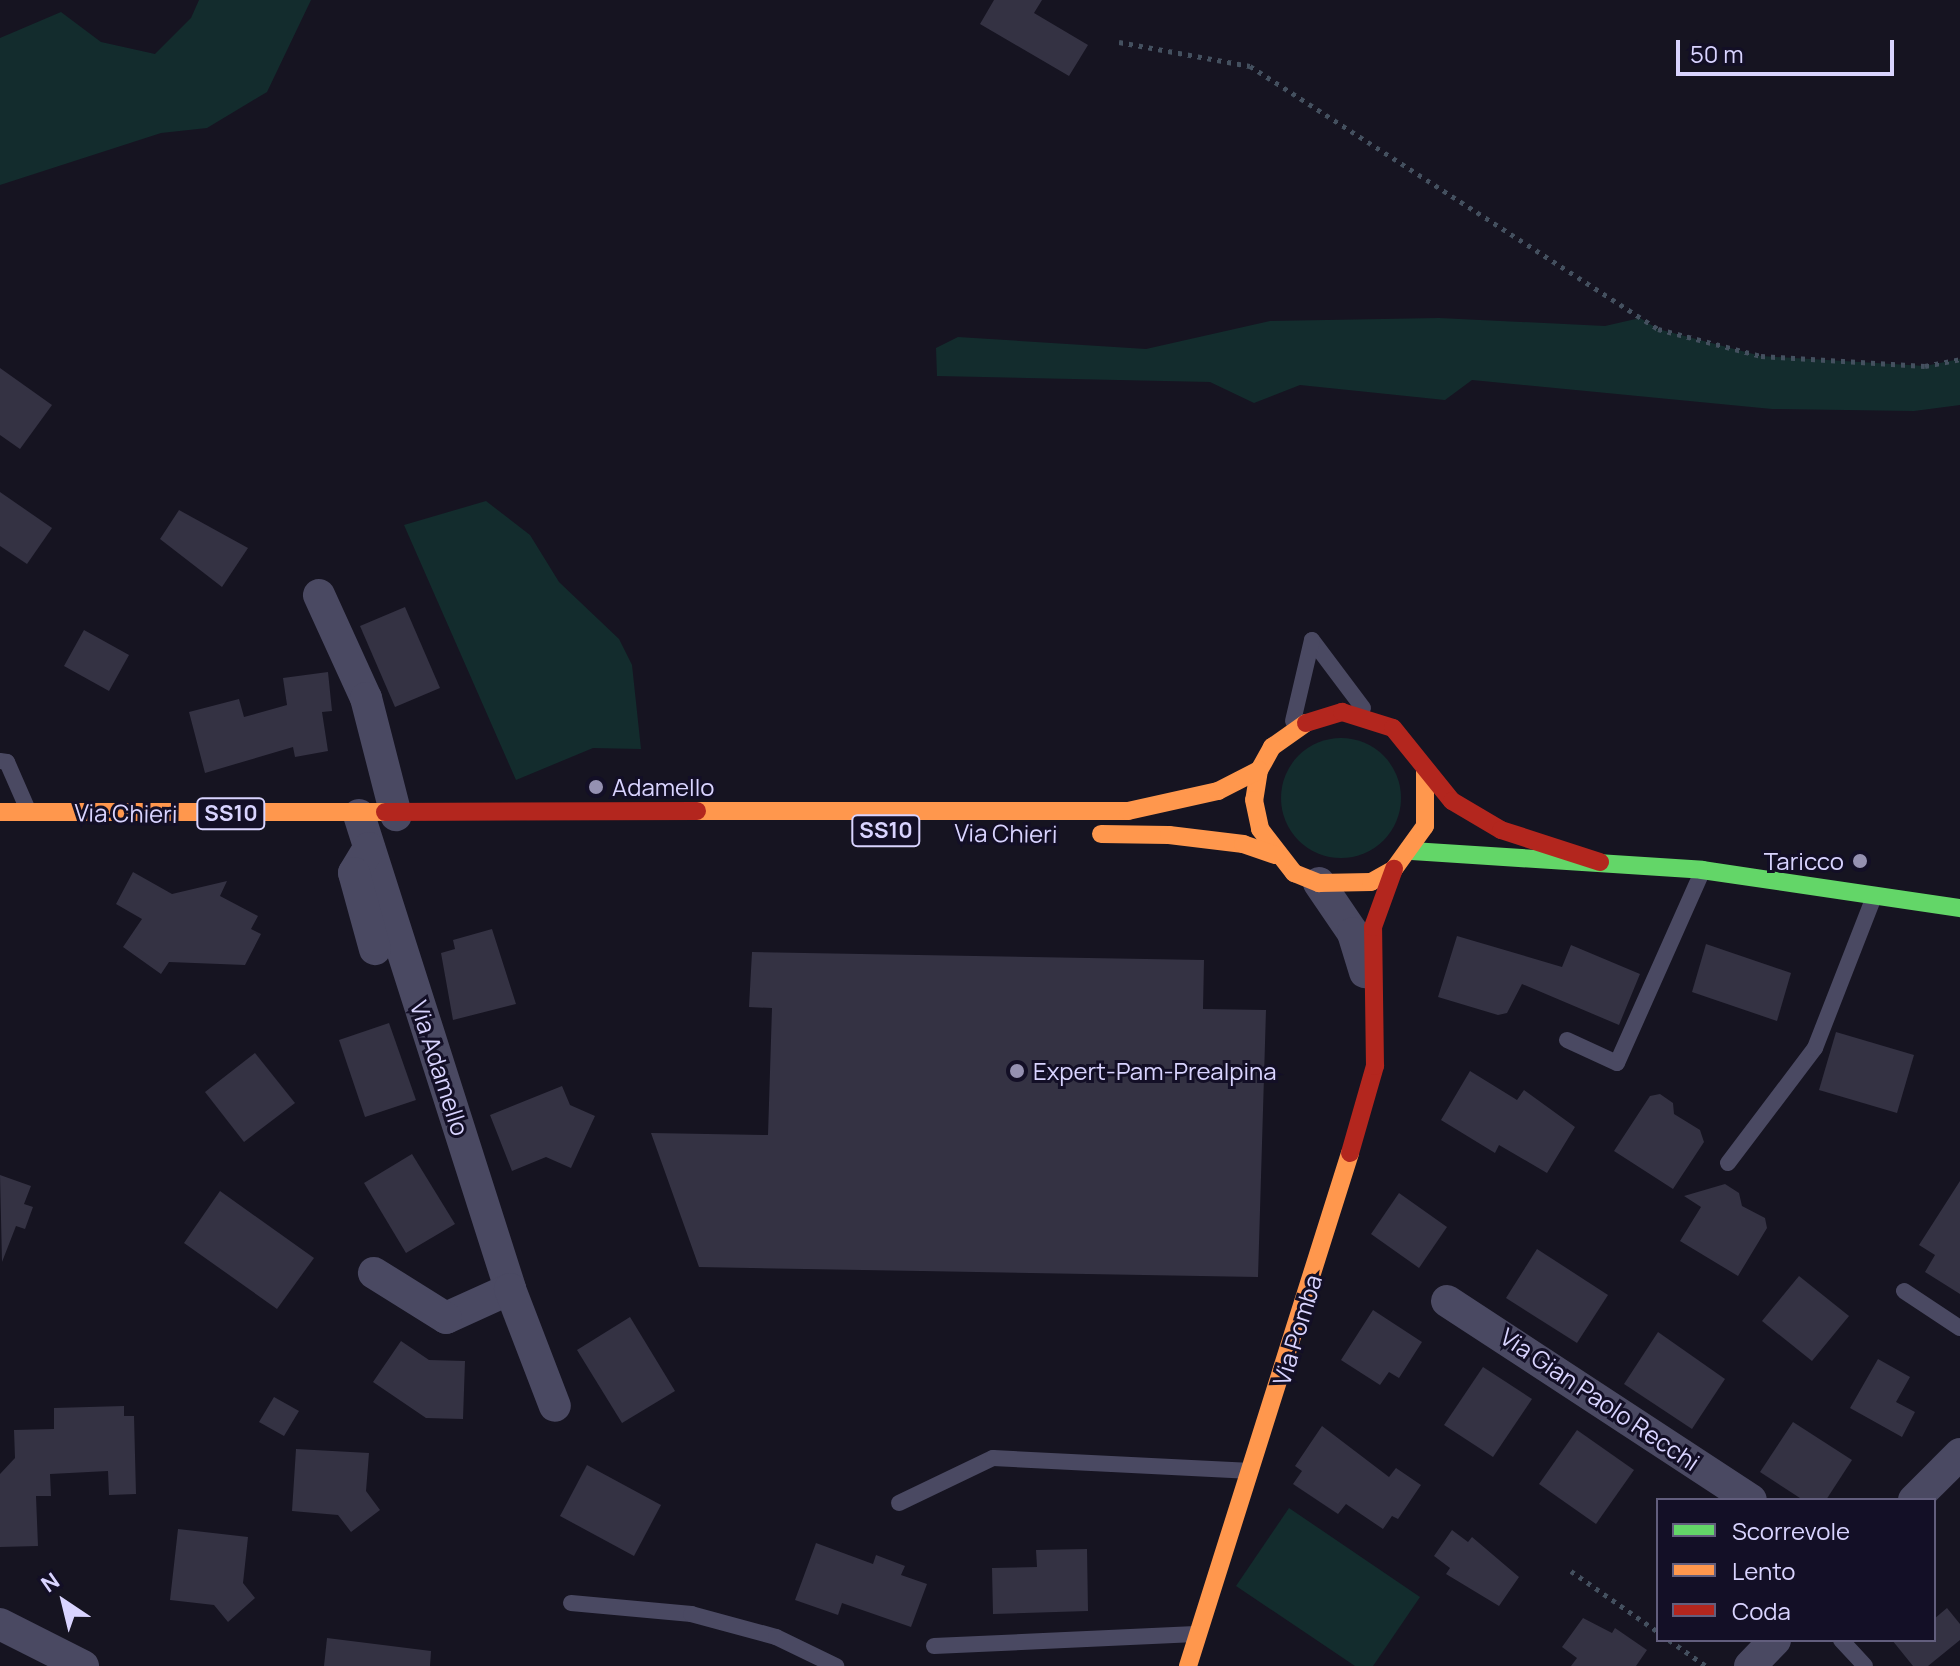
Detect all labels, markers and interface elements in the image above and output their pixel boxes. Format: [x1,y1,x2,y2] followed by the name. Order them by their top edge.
[1680,24,1898,74] scale bar
[1690,37,1744,70] text: 50 m
[612,773,714,801] place label: Adamello
[587,778,605,796] marker: Adamello
[195,796,267,832] road number: SS10
[74,798,178,828] street label: Via Chieri
[850,813,922,849] road number: SS10
[954,818,1058,848] street label: Via Chieri
[1764,847,1844,875] place label: Taricco
[1851,852,1869,870] marker: Taricco
[405,997,475,1139] street label: Via Adamello
[1033,1057,1277,1085] place label: Expert-Pam-Prealpina
[1008,1062,1026,1080] marker: Expert-Pam-Prealpina
[1267,1271,1327,1389] street label: Via Pomba
[1495,1322,1705,1476] street label: Via Gian Paolo Recchi
[1656,1498,1936,1642] legend
[1732,1514,1850,1547] text: Scorrevole
[1732,1554,1796,1587] text: Lento
[24,1562,104,1642] north arrow
[35,1566,65,1599] text: N
[1732,1594,1791,1627] text: Coda

